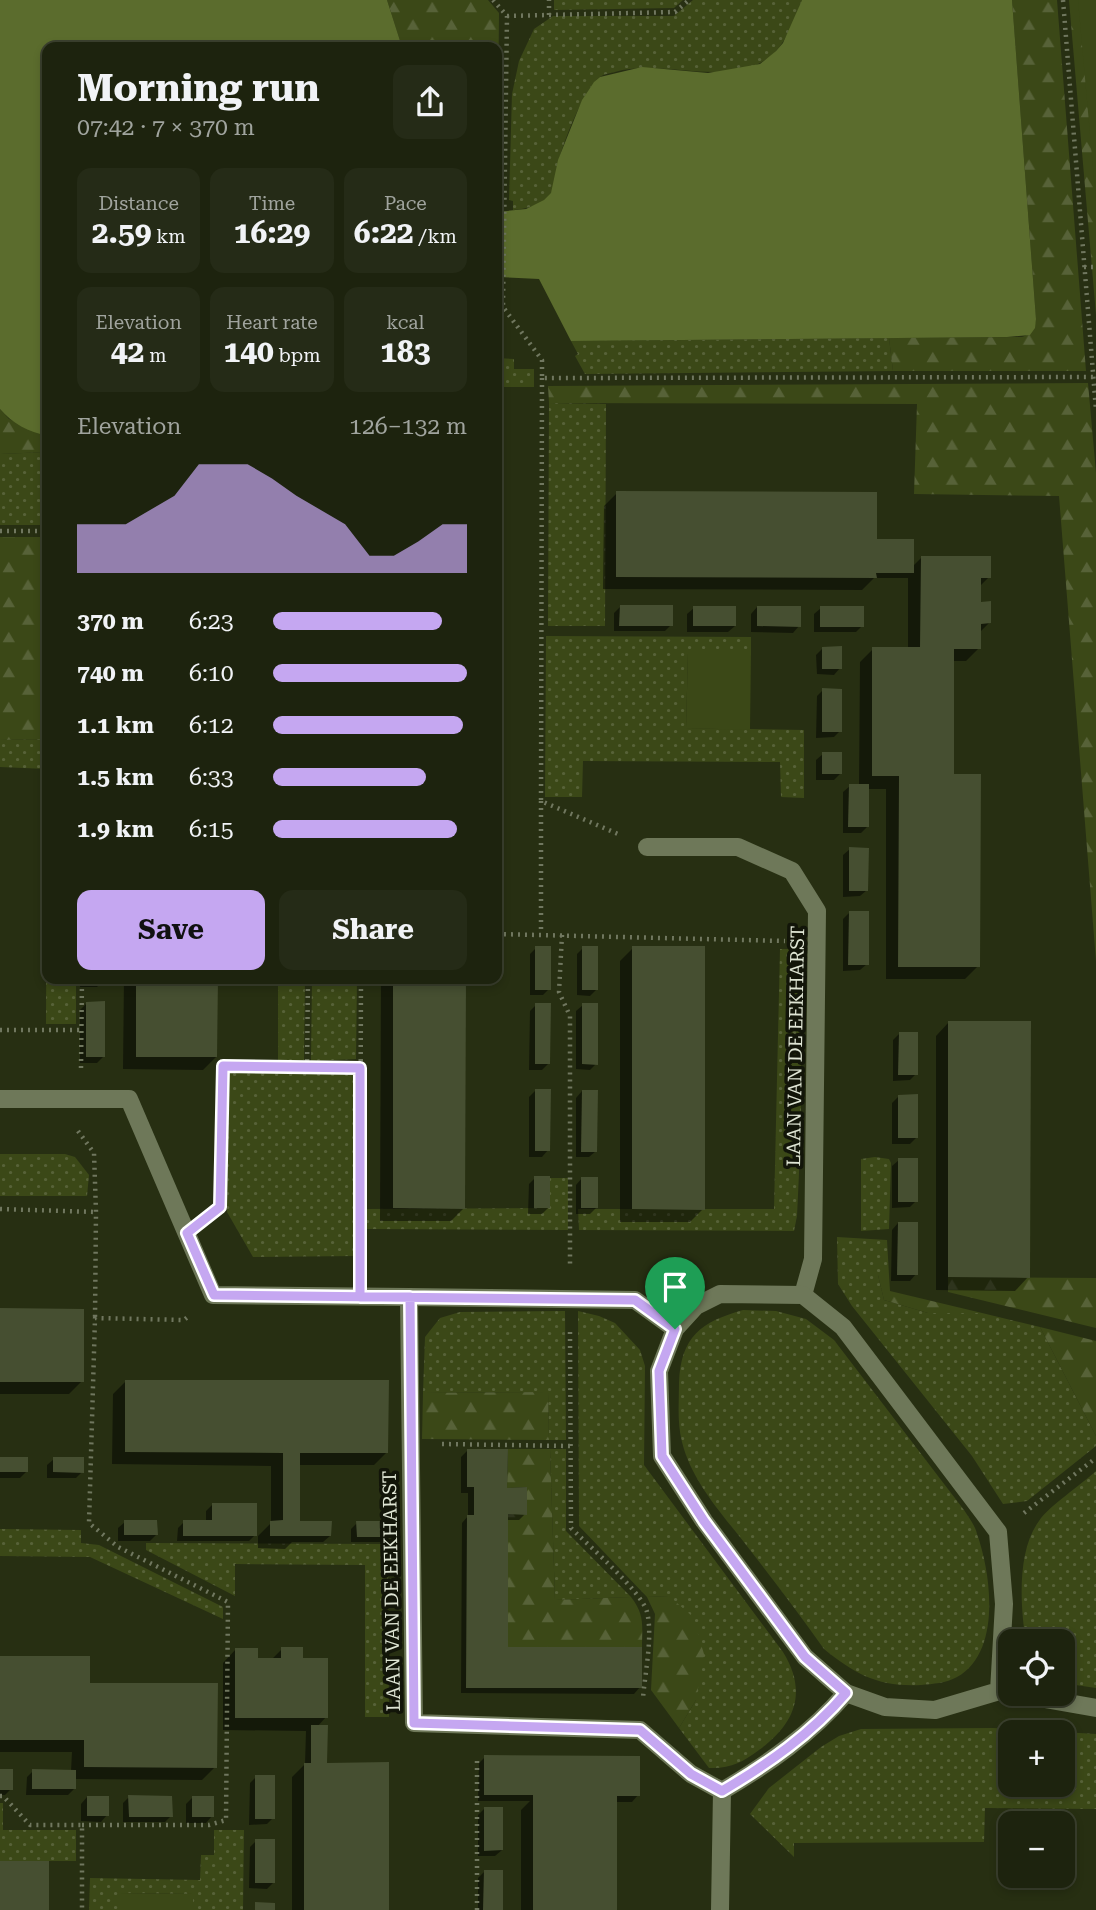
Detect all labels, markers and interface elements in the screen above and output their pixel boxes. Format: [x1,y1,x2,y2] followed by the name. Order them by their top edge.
[393,65,467,139] button: share
[77,66,320,110] text: Morning run
[77,114,255,141] text: 07:42 · 7 × 370 m
[98,192,179,215] text: Distance
[249,192,295,215] text: Time
[384,192,427,215] text: Pace
[92,215,151,250] text: 2.59
[234,215,310,250] text: 16:29
[354,215,414,250] text: 6:22
[151,225,186,248] text: km
[414,225,457,248] text: /km
[96,311,182,334] text: Elevation
[226,311,318,334] text: Heart rate
[386,311,424,334] text: kcal
[111,334,144,369] text: 42
[223,334,274,369] text: 140
[380,334,431,369] text: 183
[144,344,167,367] text: m
[274,344,321,367] text: bpm
[77,413,181,440] text: Elevation
[349,413,467,440] text: 126–132 m
[77,608,144,635] text: 370 m
[189,608,234,635] text: 6:23
[77,660,144,687] text: 740 m
[189,660,234,687] text: 6:10
[77,712,154,739] text: 1.1 km
[189,712,234,739] text: 6:12
[77,764,154,791] text: 1.5 km
[189,764,234,791] text: 6:33
[77,816,154,843] text: 1.9 km
[189,816,234,843] text: 6:15
[77,890,265,970] button: Save
[279,890,467,970] button: Share
[782,925,809,1167] street label: LAAN VAN DE EEKHARST
[645,1257,705,1329] pin
[656,1268,694,1306] icon: arrive
[378,1470,405,1712] street label: LAAN VAN DE EEKHARST
[998,1629,1075,1888] map controls
[998,1629,1075,1706] button: locate
[998,1720,1075,1797] button: +
[998,1811,1075,1888] button: −

